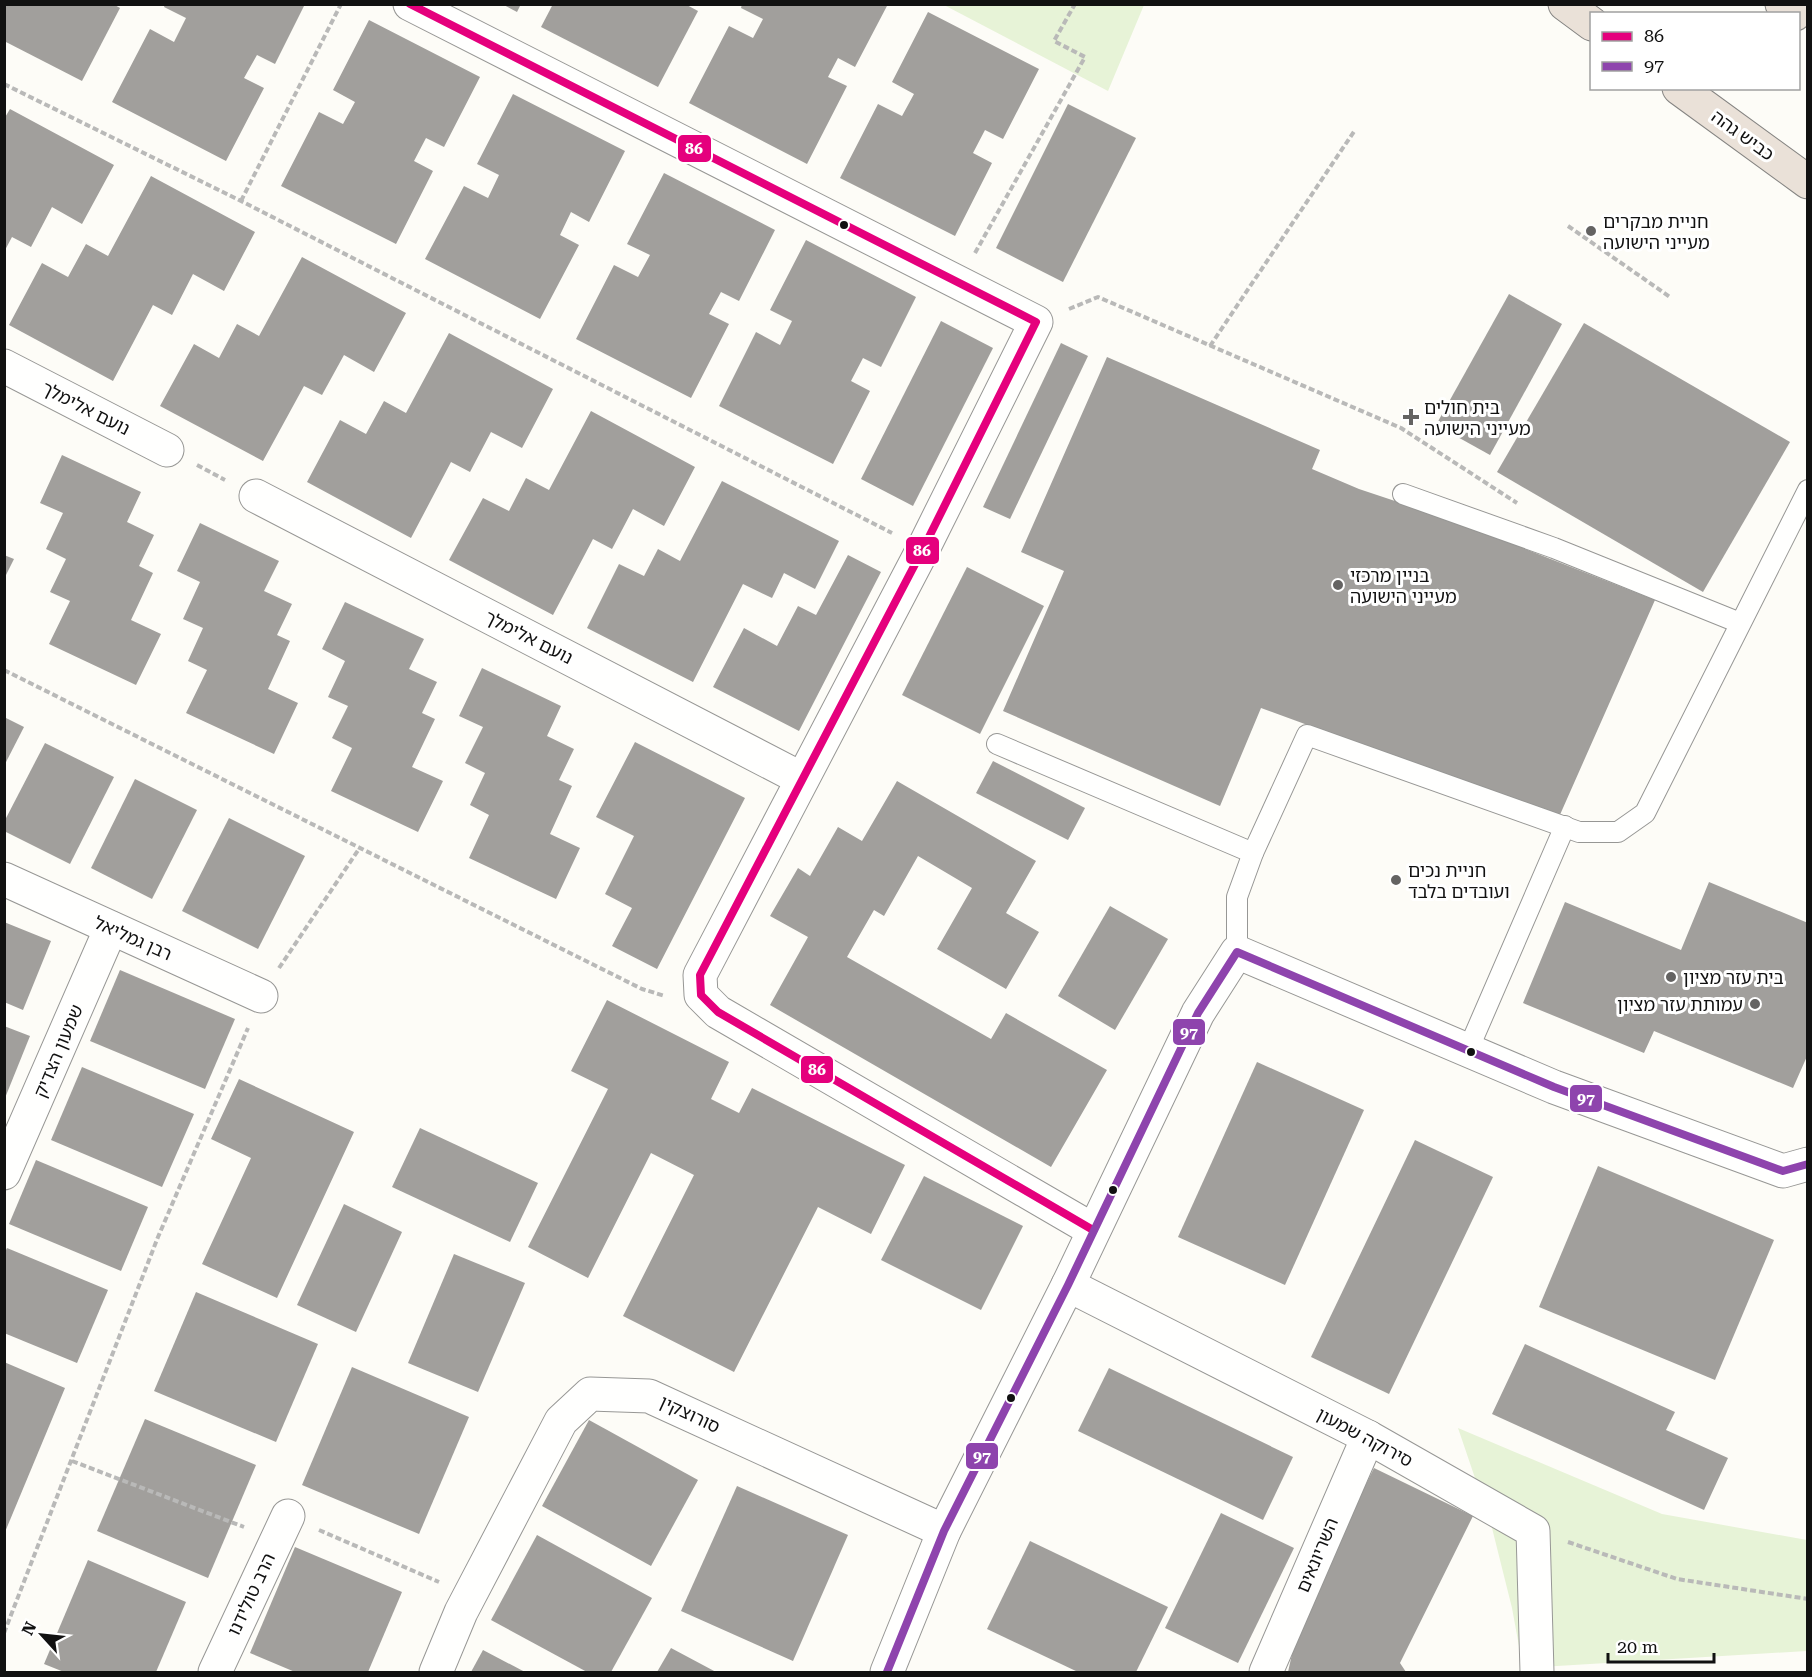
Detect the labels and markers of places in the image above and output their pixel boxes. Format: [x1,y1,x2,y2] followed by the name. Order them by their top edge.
[1603,211,1710,253] place label: חניית מבקרים מעייני הישועה
[838,219,850,231] unlabelled marker
[1584,224,1598,238] marker: חניית מבקרים מעייני הישועה
[1424,397,1531,439] place label: בית חולים מעייני הישועה
[1402,408,1420,426] marker: בית חולים מעייני הישועה
[1350,565,1457,607] place label: בניין מרכזי מעייני הישועה
[1331,578,1345,592] marker: בניין מרכזי מעייני הישועה
[1408,860,1510,902] place label: חניית נכים ועובדים בלבד
[1389,873,1403,887] marker: חניית נכים ועובדים בלבד
[1683,967,1784,988] place label: בית עזר מציון
[1664,970,1678,984] marker: בית עזר מציון
[1617,994,1743,1015] place label: עמותת עזר מציון
[1748,997,1762,1011] marker: עמותת עזר מציון
[1465,1046,1477,1058] unlabelled marker
[1107,1184,1119,1196] unlabelled marker
[1005,1392,1017,1404] unlabelled marker

